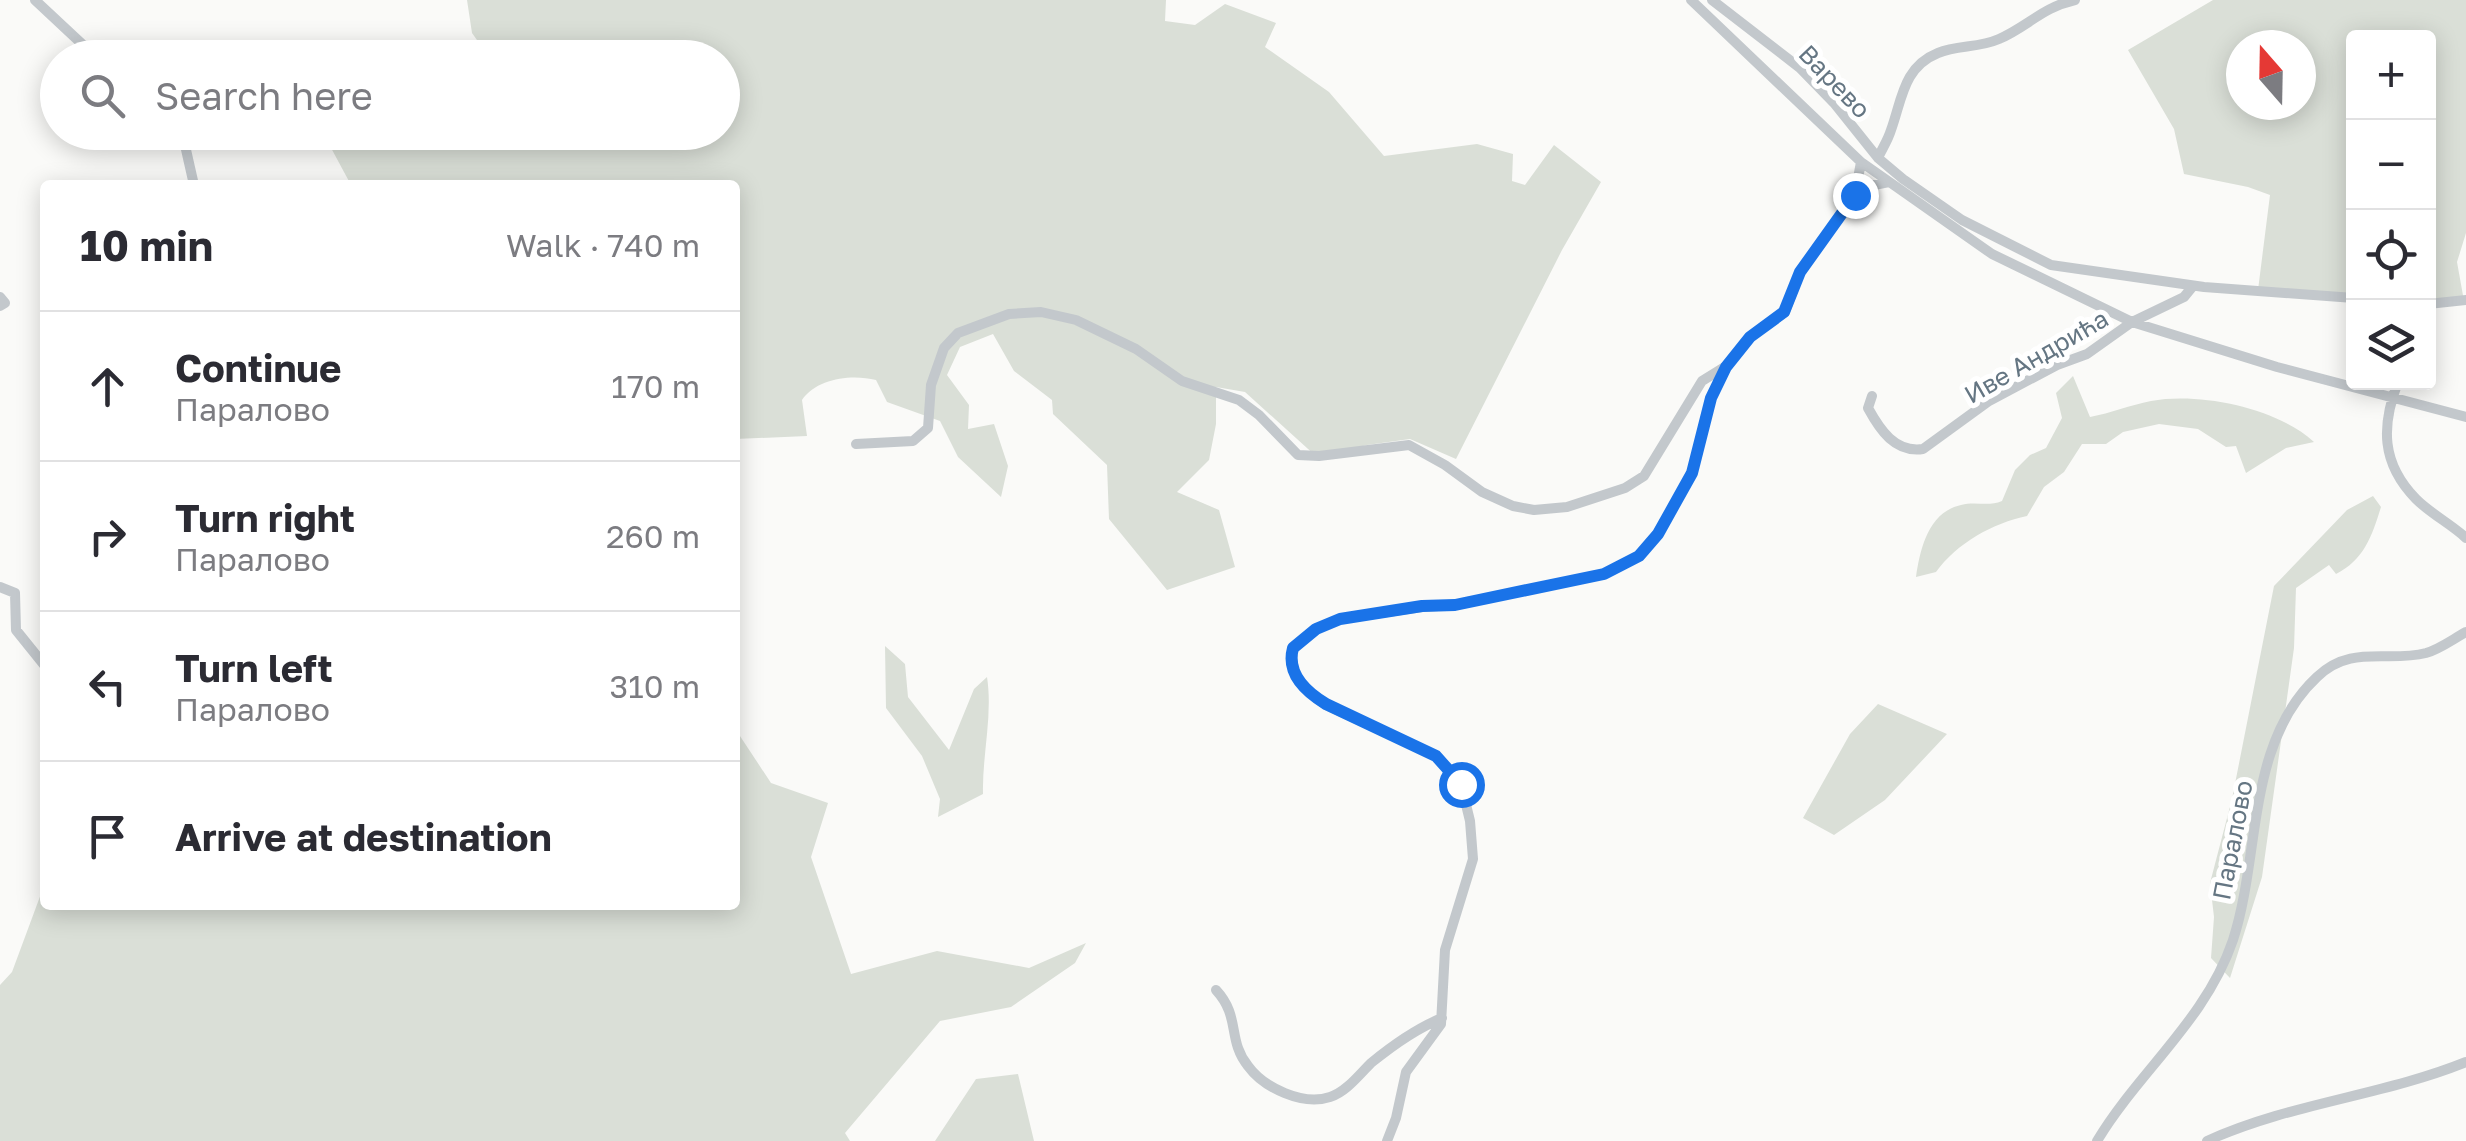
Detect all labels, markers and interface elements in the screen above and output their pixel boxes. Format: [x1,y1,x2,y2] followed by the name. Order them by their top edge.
[2226,30,2316,120] north arrow
[2346,30,2436,390] map controls
[2346,30,2436,120] button: +
[1793,38,1877,124] street label: Варево
[40,40,740,150] search box
[75,68,130,123] icon: search
[155,73,373,118] text: Search here
[2346,120,2436,210] button: −
[1833,173,1879,219] route end
[2346,210,2436,300] button: locate
[80,220,213,270] text: 10 min
[506,226,700,264] text: Walk · 740 m
[2346,300,2436,390] button: layers
[1958,302,2114,410] street label: Иве Андрића
[175,345,341,390] text: Continue
[80,359,135,414] icon: ahead
[611,367,700,405] text: 170 m
[175,390,330,428] text: Паралово
[175,495,355,540] text: Turn right
[80,509,135,564] icon: right
[606,517,700,555] text: 260 m
[175,540,330,578] text: Паралово
[175,645,333,690] text: Turn left
[80,659,135,714] icon: left
[610,667,700,705] text: 310 m
[175,690,330,728] text: Паралово
[1439,762,1485,808] route start
[2205,778,2259,902] street label: Паралово
[80,809,135,864] icon: arrive
[175,814,552,859] text: Arrive at destination

